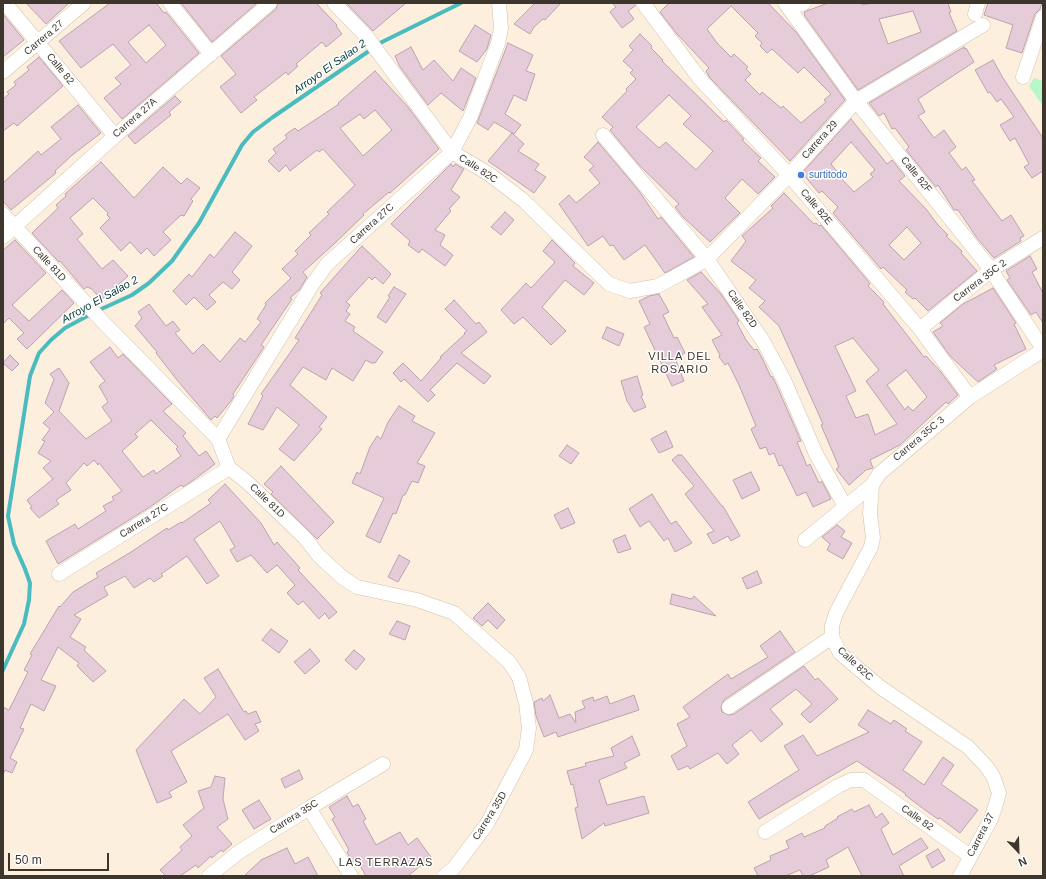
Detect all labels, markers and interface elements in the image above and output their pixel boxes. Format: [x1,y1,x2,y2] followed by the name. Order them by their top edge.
[22,18,66,58] street label: Carrera 27
[291,37,369,97] water label: Arroyo El Salao 2
[44,51,76,87] street label: Calle 82
[111,96,159,140] street label: Carrera 27A
[800,118,840,162] street label: Carrera 29
[456,152,500,186] street label: Calle 82C
[898,155,934,195] street label: Calle 82F
[809,169,847,181] place label: surtitodo
[796,170,806,180] marker: surtitodo
[797,187,835,227] street label: Calle 82E
[348,201,396,247] street label: Carrera 27C
[30,244,68,284] street label: Calle 81D
[951,257,1009,305] street label: Carrera 35C 2
[59,273,141,327] water label: Arroyo El Salao 2
[724,288,760,330] street label: Calle 82D
[648,350,712,376] district label: VILLA DEL ROSARIO
[891,414,947,464] street label: Carrera 35C 3
[247,481,287,521] street label: Calle 81D
[117,501,171,541] street label: Carrera 27C
[835,645,875,683] street label: Calle 82C
[470,789,510,843] street label: Carrera 35D
[267,797,321,837] street label: Carrera 35C
[899,803,935,833] street label: Calle 82
[965,811,997,859] street label: Carrera 37
[998,831,1038,871] north arrow
[10,845,111,871] scale bar
[15,853,42,867] text: 50 m
[1017,855,1029,869] text: N
[339,856,433,870] district label: LAS TERRAZAS

